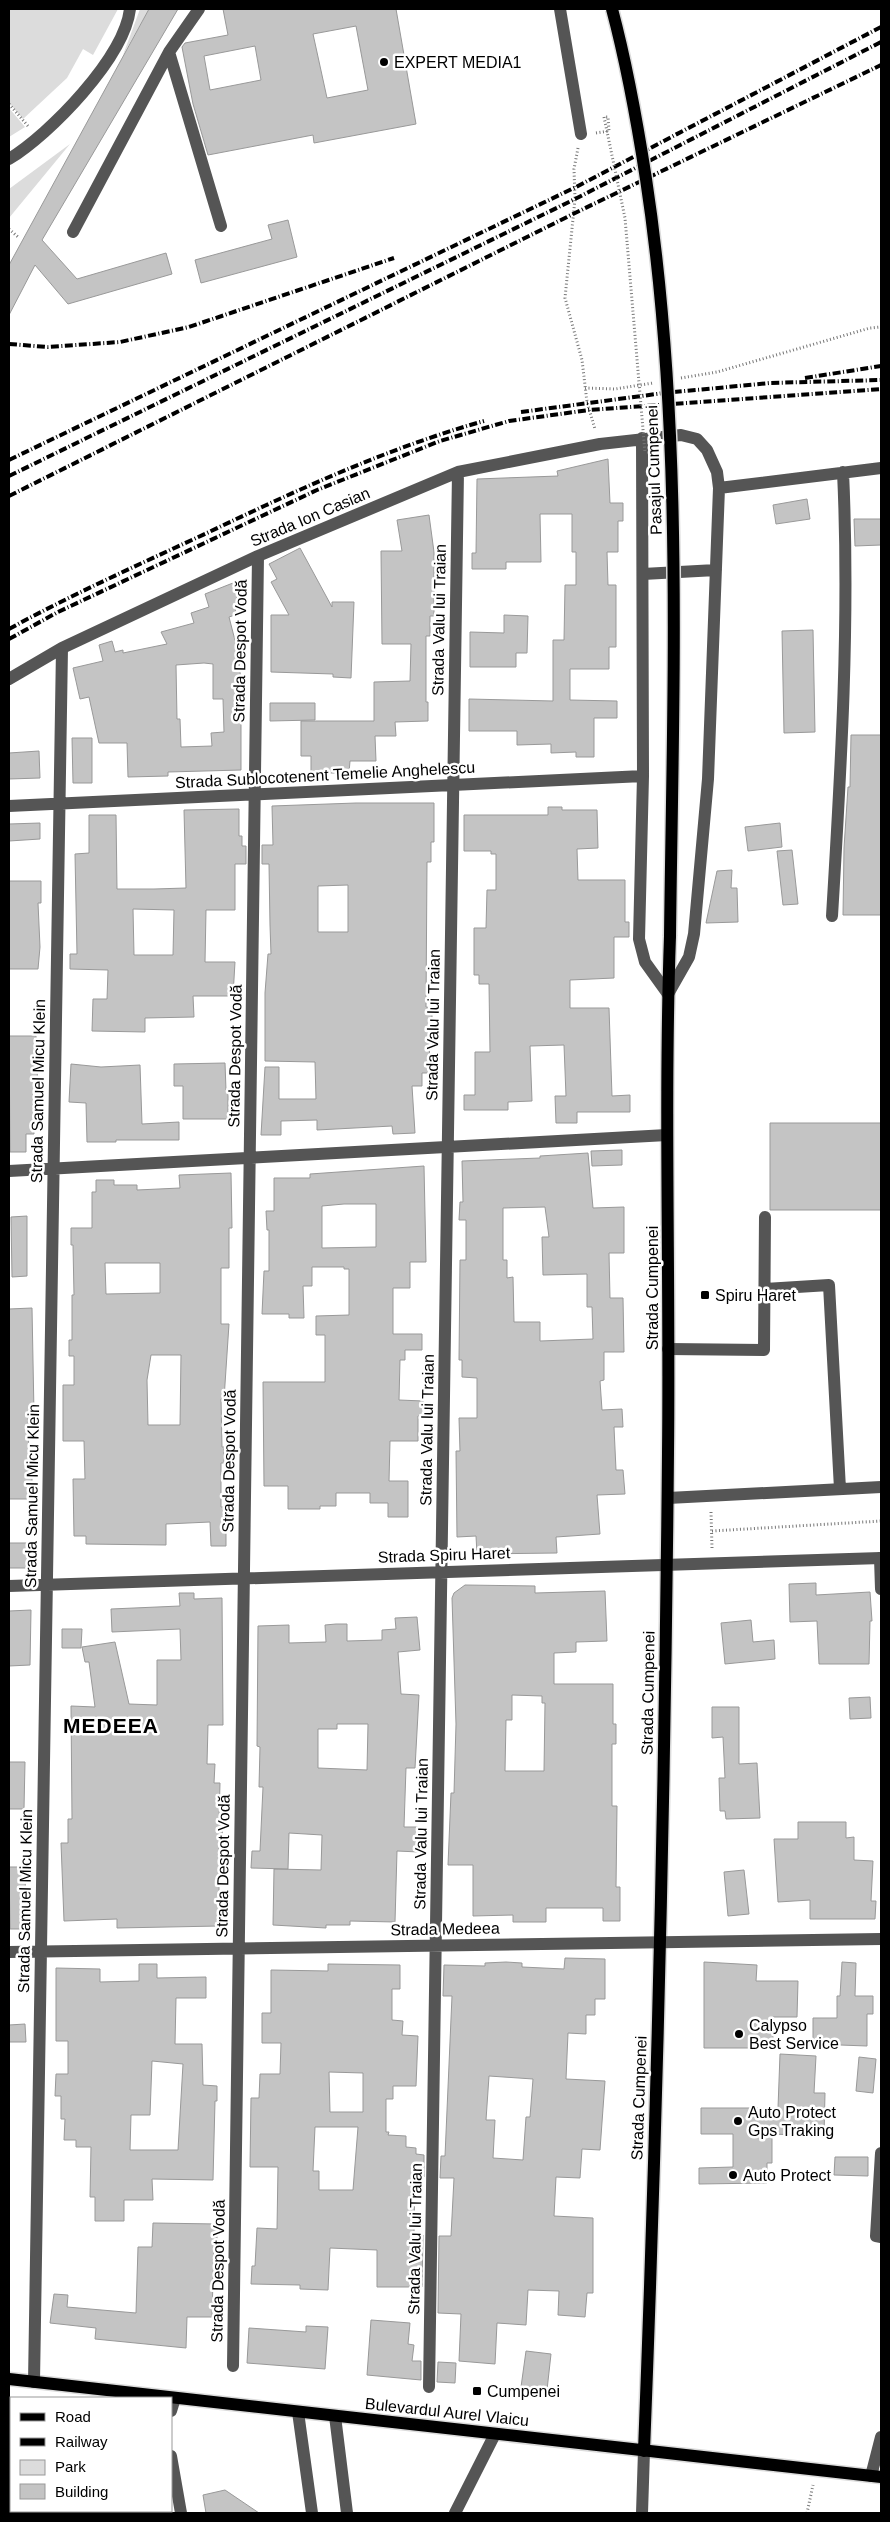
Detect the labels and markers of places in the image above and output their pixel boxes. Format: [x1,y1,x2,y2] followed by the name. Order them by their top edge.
[394,54,522,71] place label: EXPERT MEDIA1
[378,56,390,68] marker: EXPERT MEDIA1
[715,1287,796,1304] place label: Spiru Haret
[699,1289,711,1301] marker: Spiru Haret
[749,2017,839,2052] place label: Calypso Best Service
[733,2028,745,2040] marker: Calypso Best Service
[748,2104,837,2139] place label: Auto Protect Gps Traking
[732,2115,744,2127] marker: Auto Protect Gps Traking
[743,2167,832,2184] place label: Auto Protect
[727,2169,739,2181] marker: Auto Protect
[487,2383,560,2400] place label: Cumpenei
[471,2385,483,2397] marker: Cumpenei

